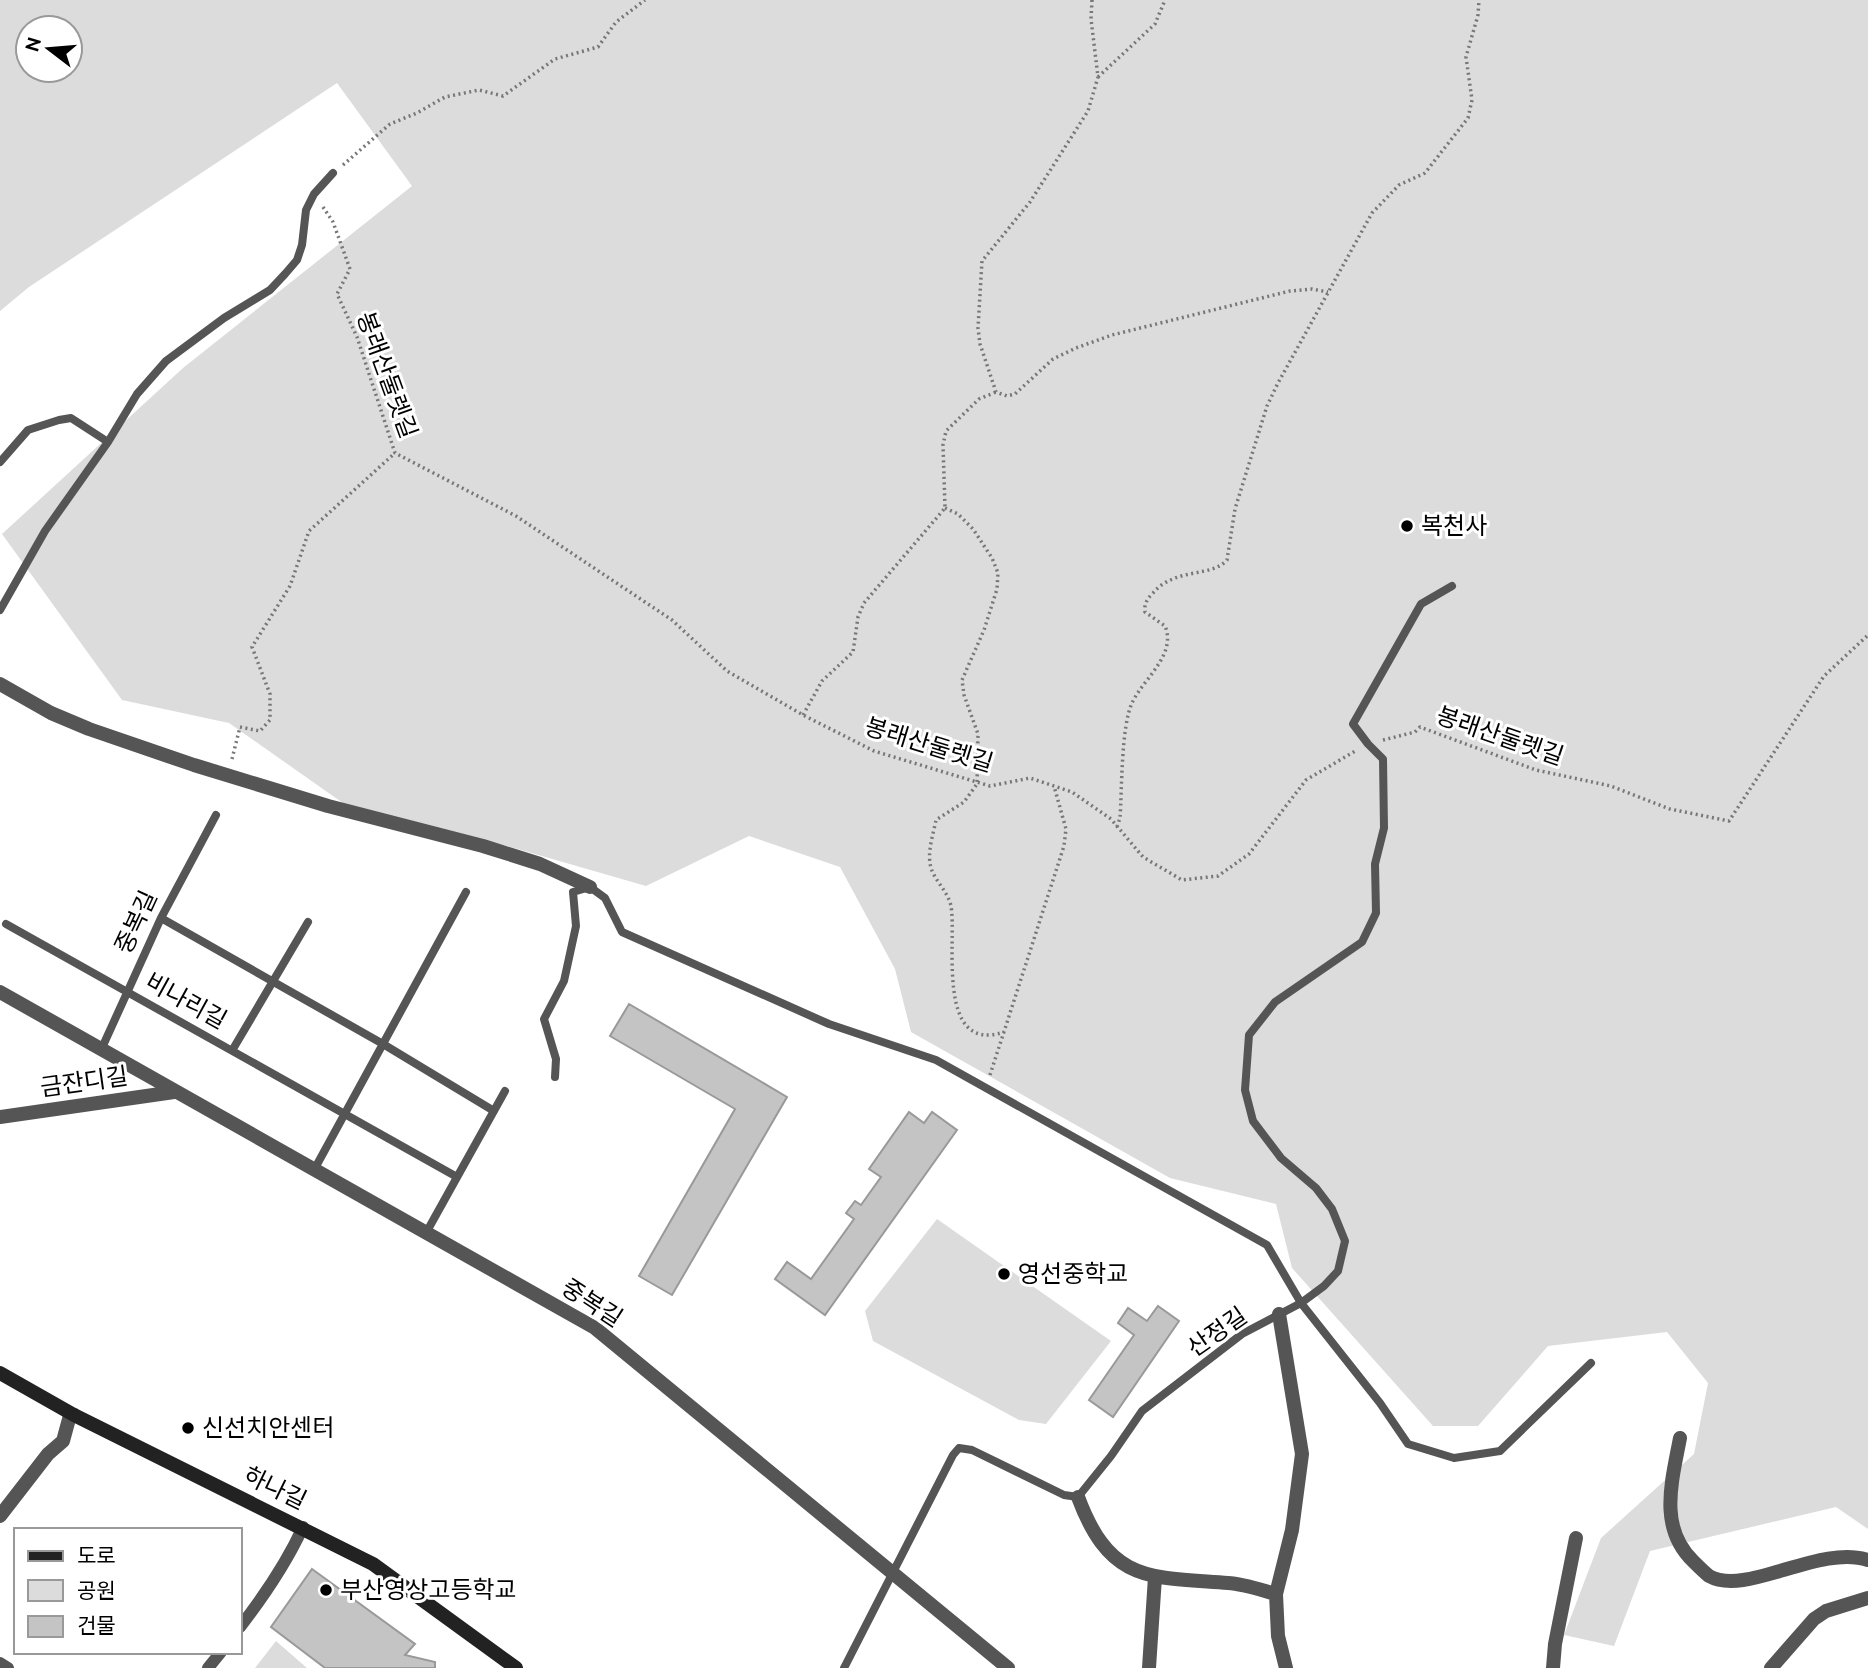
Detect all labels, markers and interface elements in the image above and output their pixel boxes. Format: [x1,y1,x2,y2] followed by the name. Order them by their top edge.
[14,14,84,84] north arrow
[20,34,45,54] text: N
[352,308,423,442] street label: 봉래산둘렛길
[1421,512,1487,539] place label: 복천사
[1399,518,1415,534] marker: 복천사
[1433,701,1567,770] street label: 봉래산둘렛길
[862,712,996,777] street label: 봉래산둘렛길
[109,886,162,958] street label: 중복길
[141,967,231,1034] street label: 비나리길
[38,1062,130,1101] street label: 금잔디길
[1018,1260,1128,1287] place label: 영선중학교
[996,1266,1012,1282] marker: 영선중학교
[557,1273,627,1332] street label: 중복길
[1182,1302,1252,1362] street label: 산정길
[202,1414,334,1441] place label: 신선치안센터
[180,1420,196,1436] marker: 신선치안센터
[240,1461,311,1514] street label: 하나길
[14,1528,242,1654] legend
[77,1543,116,1567] text: 도로
[340,1576,517,1603] place label: 부산영상고등학교
[77,1578,116,1602] text: 공원
[318,1582,334,1598] marker: 부산영상고등학교
[77,1613,116,1637] text: 건물

